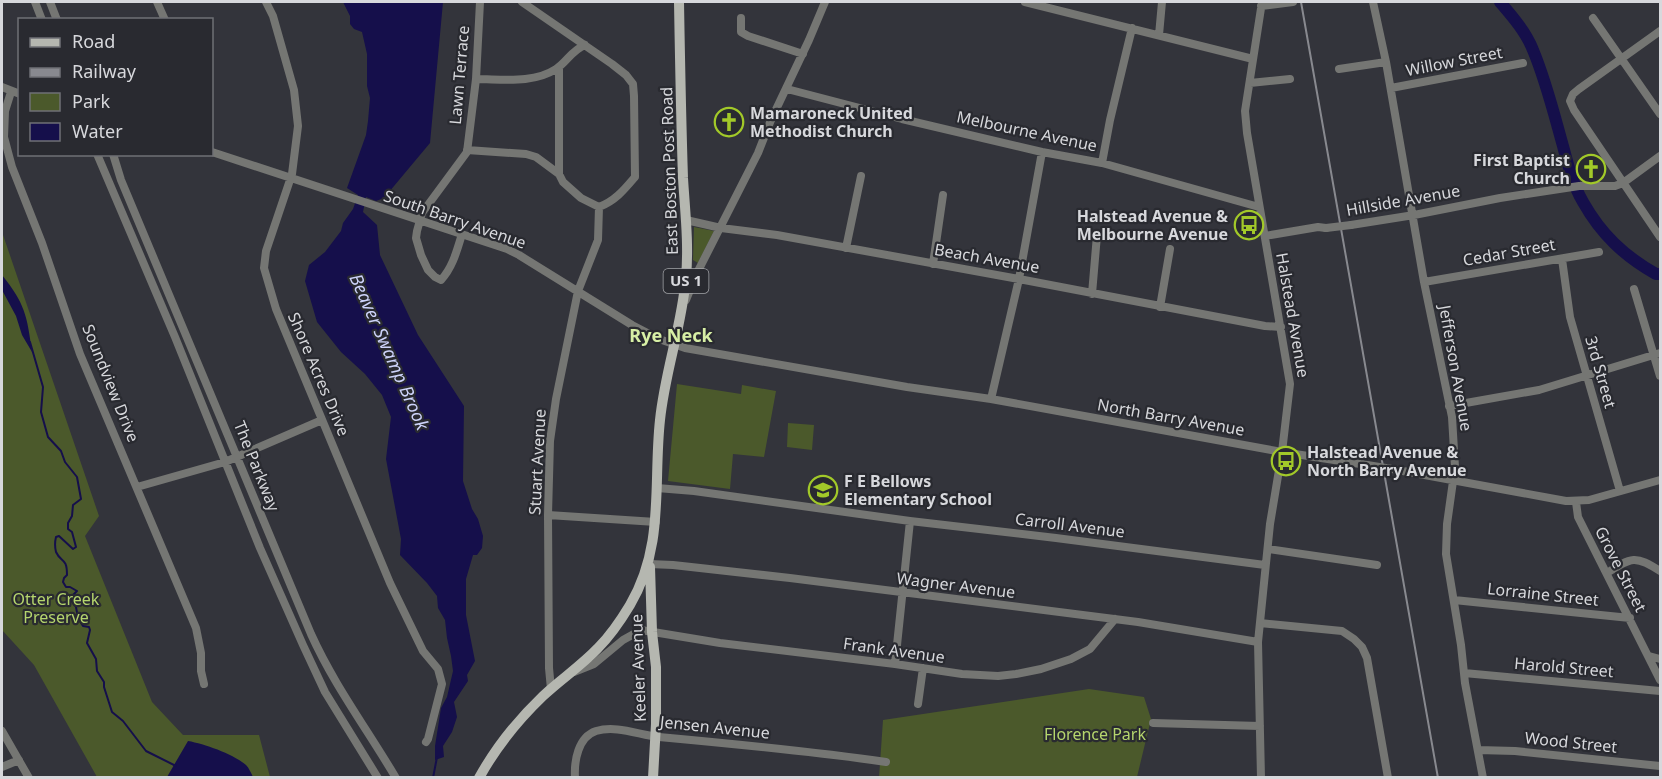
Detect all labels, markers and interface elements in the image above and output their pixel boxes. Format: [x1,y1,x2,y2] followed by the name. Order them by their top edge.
[18,18,213,156] legend
[444,25,474,125] street label: Lawn Terrace
[72,29,115,53] text: Road
[1404,41,1504,81] street label: Willow Street
[72,59,137,83] text: Railway
[655,87,683,255] street label: East Boston Post Road
[72,89,110,113] text: Park
[750,102,913,142] place label: Mamaroneck United Methodist Church
[955,105,1099,157] street label: Melbourne Avenue
[713,106,745,138] church icon: Mamaroneck United Methodist Church
[72,119,123,143] text: Water
[1473,149,1570,189] place label: First Baptist Church
[1575,153,1607,185] church icon: First Baptist Church
[1344,179,1462,221] street label: Hillside Avenue
[381,184,529,254] street label: South Barry Avenue
[1077,205,1228,245] place label: Halstead Avenue & Melbourne Avenue
[1233,209,1265,241] bus stop icon: Halstead Avenue & Melbourne Avenue
[1461,233,1557,271] street label: Cedar Street
[933,238,1041,278] street label: Beach Avenue
[1271,251,1315,379] street label: Halstead Avenue
[345,269,436,435] water label: Beaver Swamp Brook
[664,269,708,293] road number: US 1
[1434,301,1478,433] street label: Jefferson Avenue
[283,309,355,439] street label: Shore Acres Drive
[77,321,145,445] street label: Soundview Drive
[629,323,714,347] district label: Rye Neck
[1580,333,1622,411] street label: 3rd Street
[1096,393,1246,441] street label: North Barry Avenue
[523,408,551,516] street label: Stuart Avenue
[229,418,285,515] street label: The Parkway
[1307,441,1467,481] place label: Halstead Avenue & North Barry Avenue
[1270,445,1302,477] bus stop icon: Halstead Avenue & North Barry Avenue
[844,470,992,510] place label: F E Bellows Elementary School
[807,474,839,506] school or university icon: F E Bellows Elementary School
[1014,507,1126,543] street label: Carroll Avenue
[1590,522,1652,616] street label: Grove Street
[895,567,1017,603] street label: Wagner Avenue
[1486,577,1600,611] street label: Lorraine Street
[13,588,100,628] park label: Otter Creek Preserve
[625,614,651,722] street label: Keeler Avenue
[842,632,946,668] street label: Frank Avenue
[1513,652,1615,682] street label: Harold Street
[657,710,771,744] street label: Jensen Avenue
[1044,723,1146,745] park label: Florence Park
[1524,726,1618,758] street label: Wood Street

